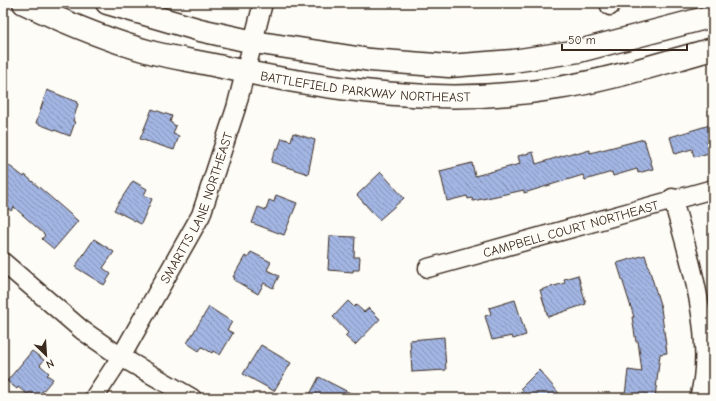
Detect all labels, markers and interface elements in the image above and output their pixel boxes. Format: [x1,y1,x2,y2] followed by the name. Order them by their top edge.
[562,26,687,52] scale bar
[568,33,596,47] text: 50 m
[259,68,471,104] street label: BATTLEFIELD PARKWAY NORTHEAST
[157,130,236,286] street label: SMARTTS LANE NORTHEAST
[481,197,660,260] street label: CAMPBELL COURT NORTHEAST
[26,335,66,375] north arrow
[44,356,56,371] text: N

